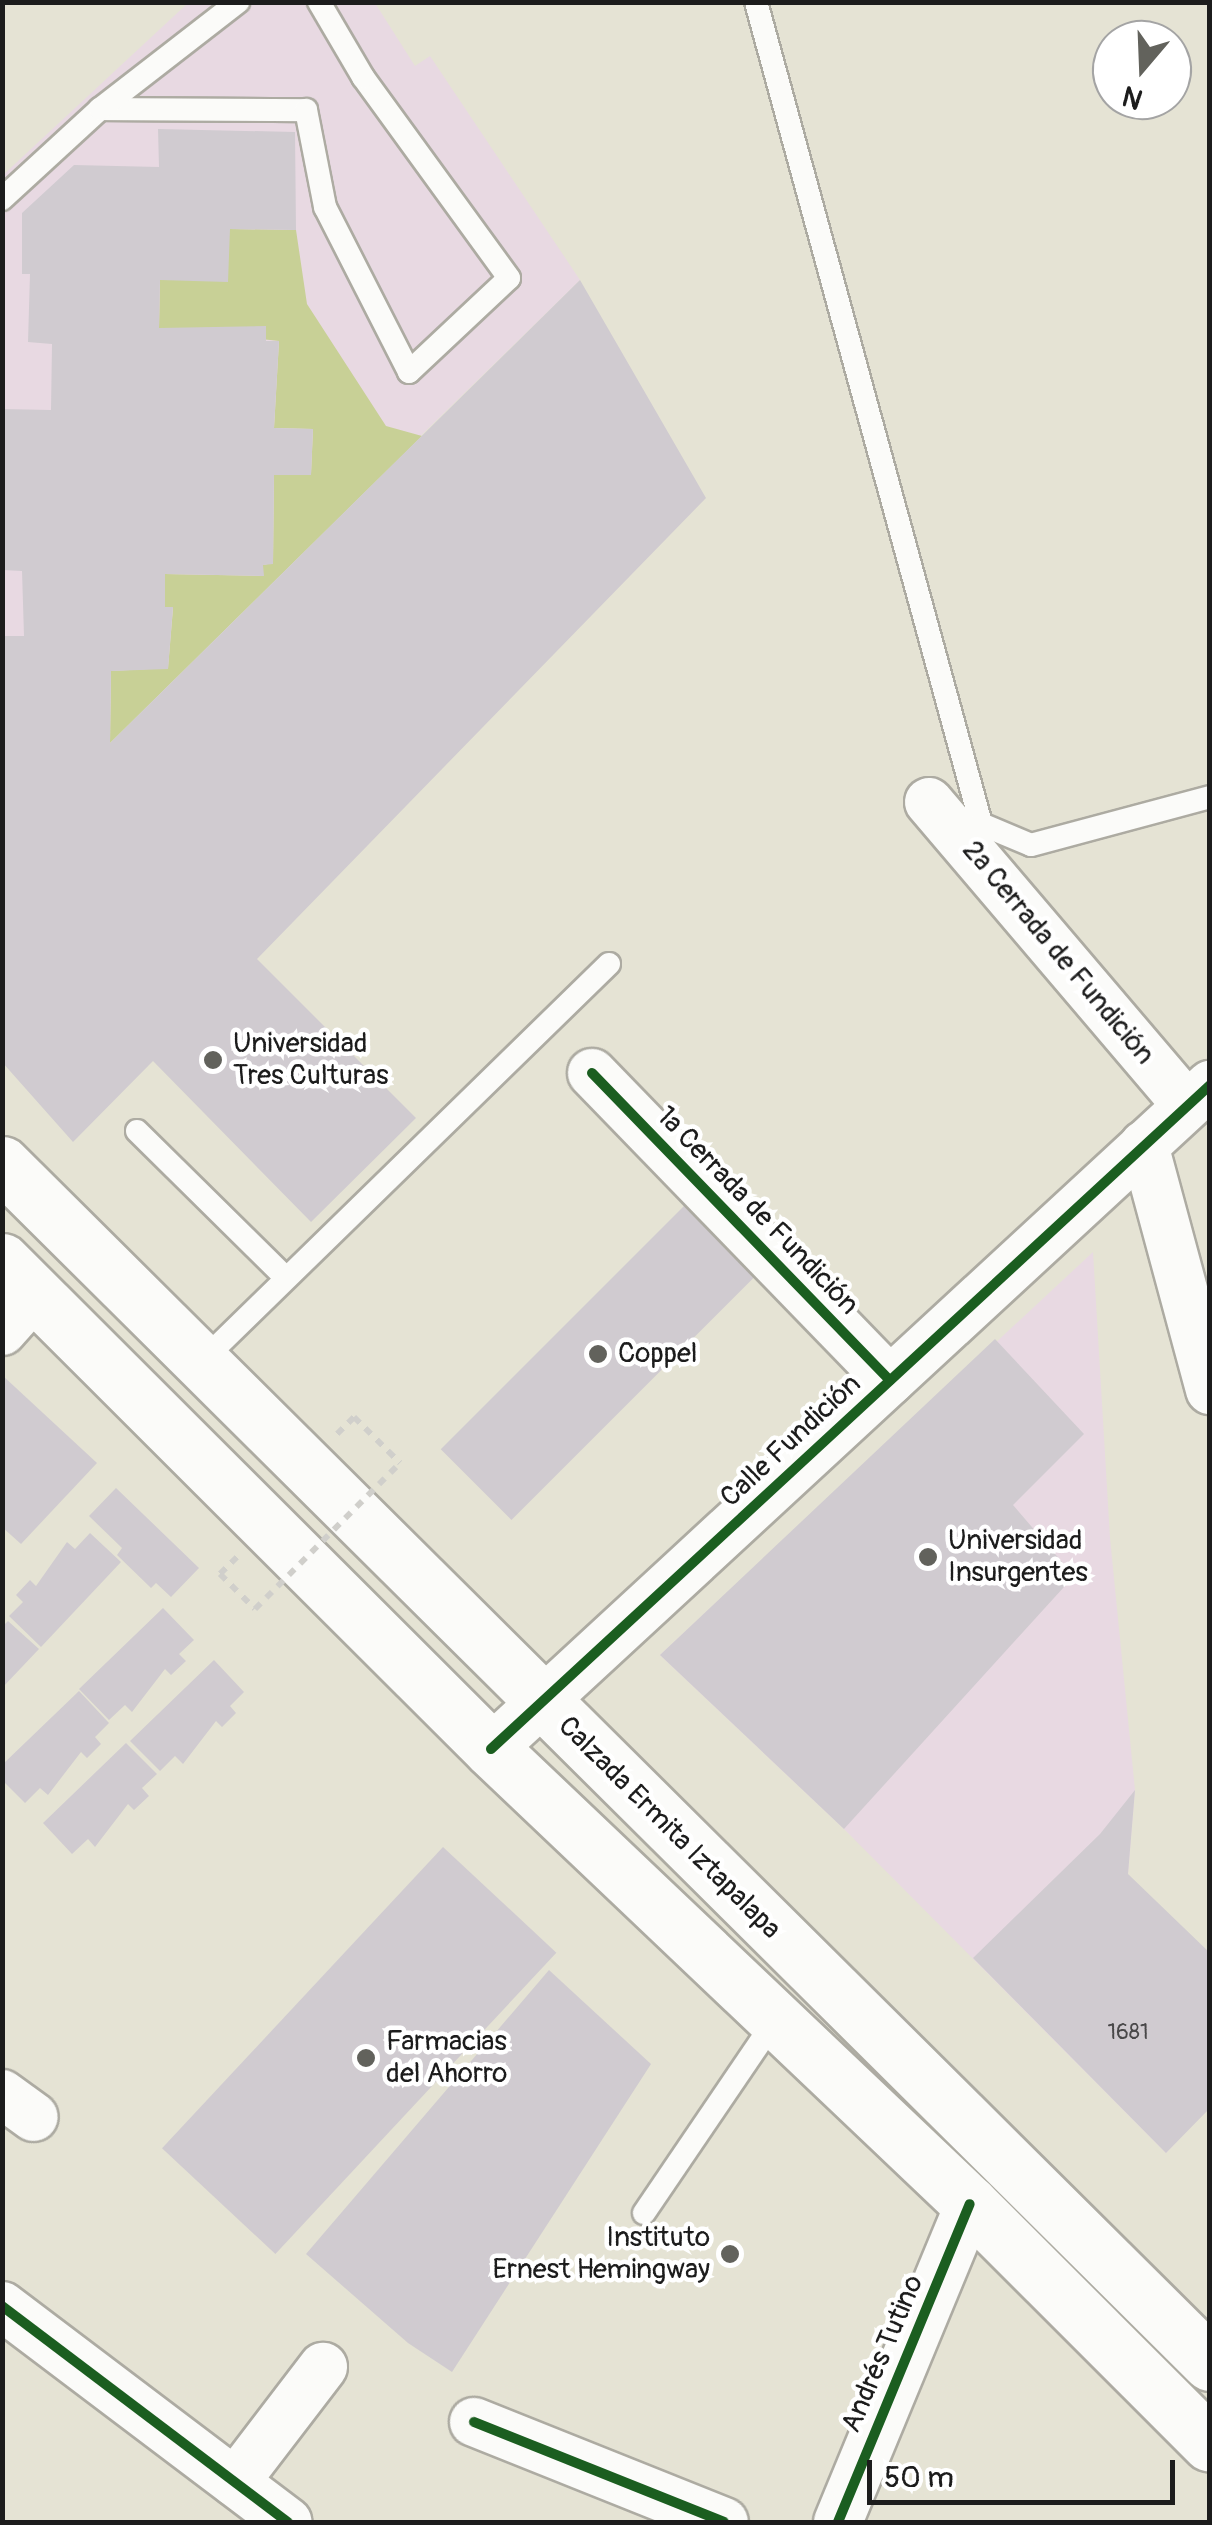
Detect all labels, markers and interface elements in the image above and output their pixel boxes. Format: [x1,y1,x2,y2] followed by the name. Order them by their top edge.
[1092,20,1192,120] north arrow
[1118,77,1147,117] text: N
[955,834,1161,1072] street label: 2ª Cerrada de Fundición
[233,1027,388,1093] place label: Universidad Tres Culturas
[202,1049,224,1071] marker: Universidad Tres Culturas
[649,1100,865,1322] street label: 1ª Cerrada de Fundición
[618,1337,697,1371] place label: Coppel
[587,1343,609,1365] marker: Coppel
[714,1368,868,1514] street label: Calle Fundición
[948,1524,1088,1590] place label: Universidad Insurgentes
[917,1546,939,1568] marker: Universidad Insurgentes
[551,1710,787,1946] street label: Calzada Ermita Iztapalapa
[1107,2020,1149,2046] house number: 1681
[386,2025,507,2091] place label: Farmacias del Ahorro
[355,2047,377,2069] marker: Farmacias del Ahorro
[492,2221,710,2287] place label: Instituto Ernest Hemingway
[719,2243,741,2265] marker: Instituto Ernest Hemingway
[835,2270,931,2438] street label: Andrés Tutino
[872,2440,1180,2502] scale bar
[884,2459,954,2496] text: 50 m

